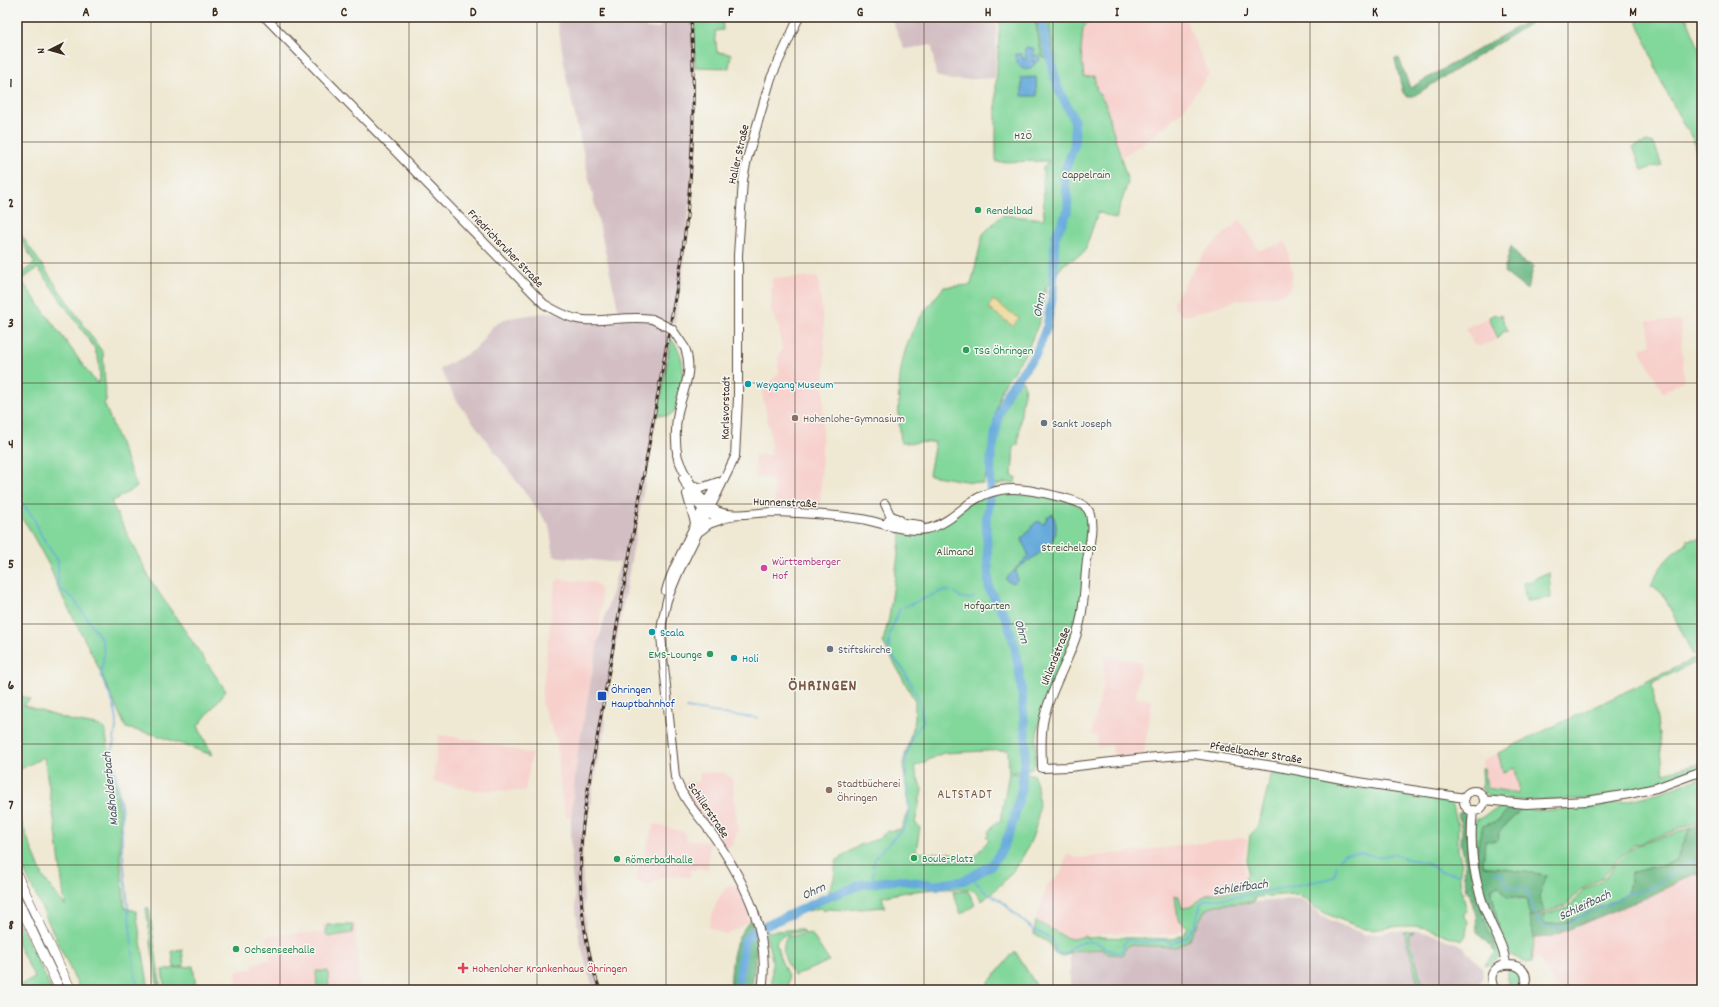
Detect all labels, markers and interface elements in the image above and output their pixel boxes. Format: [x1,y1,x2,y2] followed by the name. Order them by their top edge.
[82,4,90,23] text: A
[212,4,218,23] text: B
[341,4,348,23] text: C
[470,4,477,23] text: D
[599,4,606,23] text: E
[728,4,734,23] text: F
[857,4,864,23] text: G
[985,4,992,23] text: H
[1115,4,1120,23] text: I
[1244,4,1249,23] text: J
[1372,4,1378,23] text: K
[1501,4,1507,23] text: L
[1629,4,1637,23] text: M
[30,30,70,70] north arrow
[34,47,50,54] text: N
[10,75,13,94] text: 1
[724,123,755,186] street label: Haller Straße
[1014,128,1032,145] park label: H2Ö
[1062,167,1111,184] park label: Cappelrain
[8,195,14,214] text: 2
[986,203,1033,220] place label: Rendelbad
[973,205,983,215] marker: Rendelbad
[463,206,547,292] street label: Friedrichsruher Straße
[1029,291,1052,319] water label: Ohrn
[8,315,14,334] text: 3
[974,343,1034,360] place label: TSG Öhringen
[961,345,971,355] marker: TSG Öhringen
[717,376,736,440] street label: Karlsvorstadt
[756,377,833,394] place label: Weygang Museum
[743,379,753,389] marker: Weygang Museum
[803,411,905,428] place label: Hohenlohe-Gymnasium
[790,413,800,423] marker: Hohenlohe-Gymnasium
[1052,416,1112,433] place label: Sankt Joseph
[1039,418,1049,428] marker: Sankt Joseph
[8,436,14,455] text: 4
[753,494,817,513] street label: Hunnenstraße
[1041,540,1097,557] park label: Streichelzoo
[936,544,974,561] park label: Allmand
[772,554,841,585] place label: Württemberger Hof
[8,556,14,575] text: 5
[759,563,769,573] marker: Württemberger Hof
[964,598,1011,615] park label: Hofgarten
[1008,617,1033,647] water label: Ohrn
[660,625,685,642] place label: Scala
[1037,625,1076,688] street label: Uhlandstraße
[647,627,657,637] marker: Scala
[838,642,891,659] place label: Stiftskirche
[825,644,835,654] marker: Stiftskirche
[649,647,702,664] place label: EMS-Lounge
[705,649,715,659] marker: EMS-Lounge
[742,651,759,668] place label: Holi
[729,653,739,663] marker: Holi
[789,675,857,698] district label: ÖHRINGEN
[8,677,15,696] text: 6
[611,682,676,713] place label: Öhringen Hauptbahnhof
[596,690,608,702] marker: Öhringen Hauptbahnhof
[1208,738,1303,769] street label: Pfedelbacher Straße
[98,750,125,827] water label: Maßholderbach
[837,776,900,807] place label: Stadtbücherei Öhringen
[683,780,733,842] street label: Schillerstraße
[824,785,834,795] marker: Stadtbücherei Öhringen
[937,786,993,805] district label: ALTSTADT
[9,797,14,816] text: 7
[922,851,974,868] place label: Boule-Platz
[625,852,693,869] place label: Römerbadhalle
[909,853,919,863] marker: Boule-Platz
[612,854,622,864] marker: Römerbadhalle
[1211,875,1270,902] water label: Schleifbach
[799,878,830,906] water label: Ohrn
[1556,885,1615,927] water label: Schleifbach
[8,917,14,936] text: 8
[244,942,315,959] place label: Ochsenseehalle
[231,944,241,954] marker: Ochsenseehalle
[472,961,628,978] place label: Hohenloher Krankenhaus Öhringen
[457,962,469,974] marker: Hohenloher Krankenhaus Öhringen

